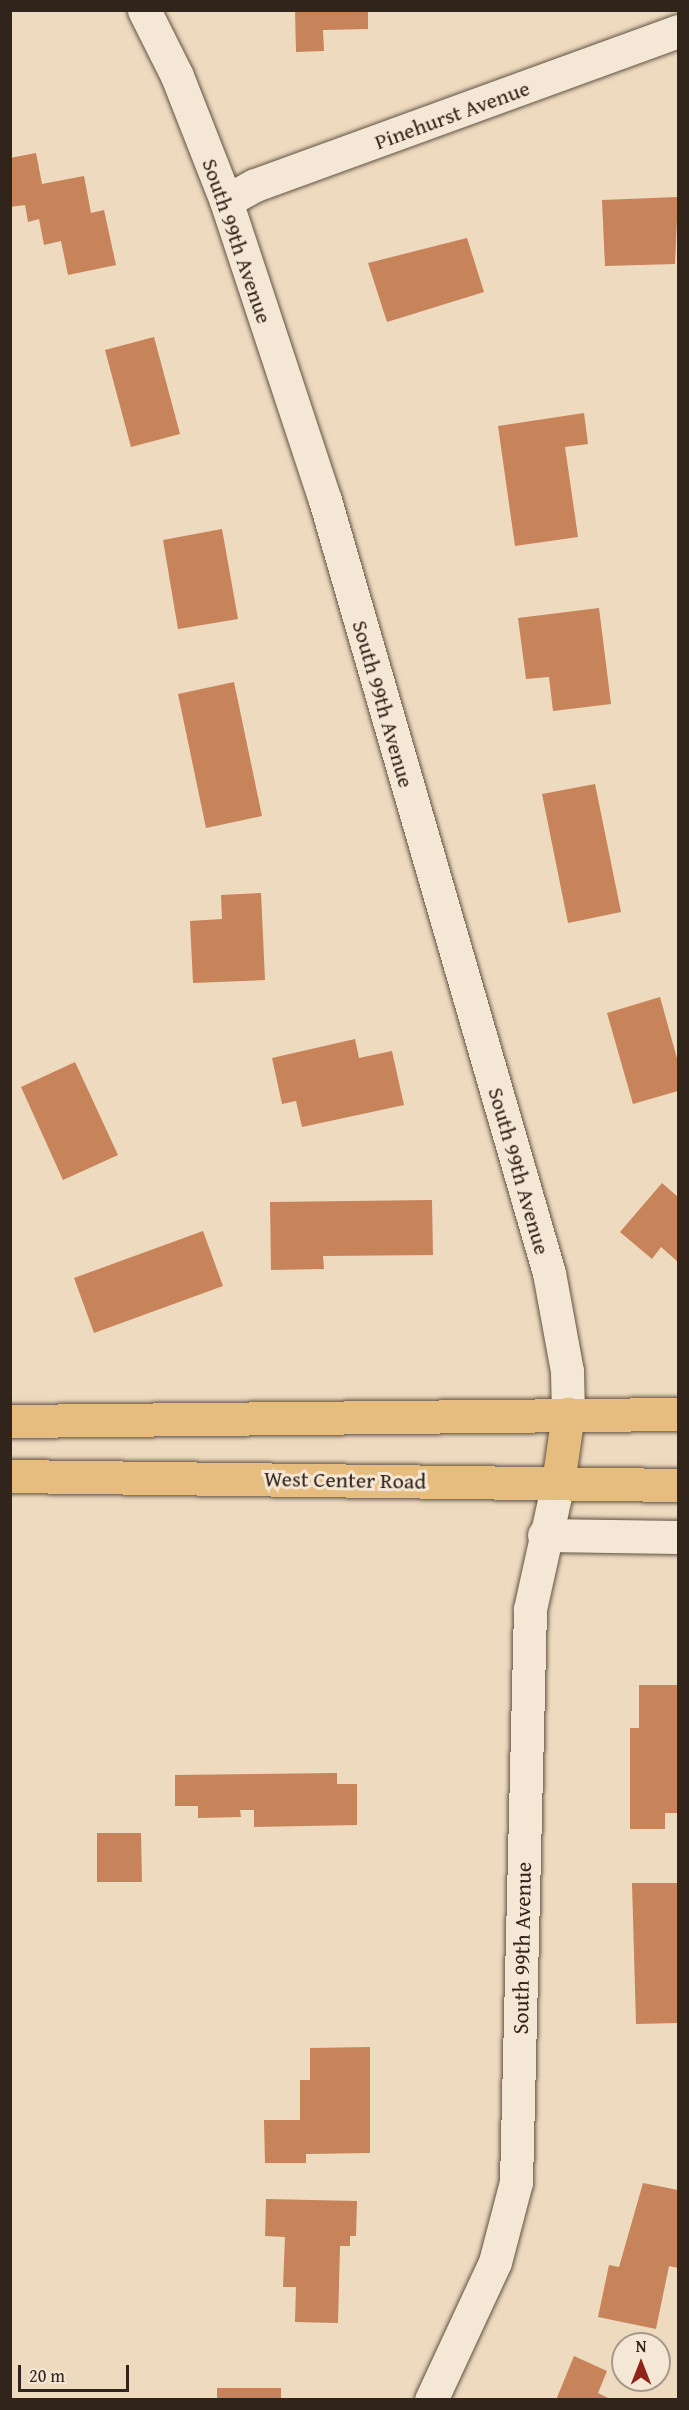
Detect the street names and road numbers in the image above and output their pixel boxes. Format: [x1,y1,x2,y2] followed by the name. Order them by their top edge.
[371,75,533,155] street label: Pinehurst Avenue
[196,155,278,327] street label: South 99th Avenue
[347,617,419,791] street label: South 99th Avenue
[483,1084,555,1258] street label: South 99th Avenue
[264,1465,426,1495] street label: West Center Road
[507,1861,537,2035] street label: South 99th Avenue

